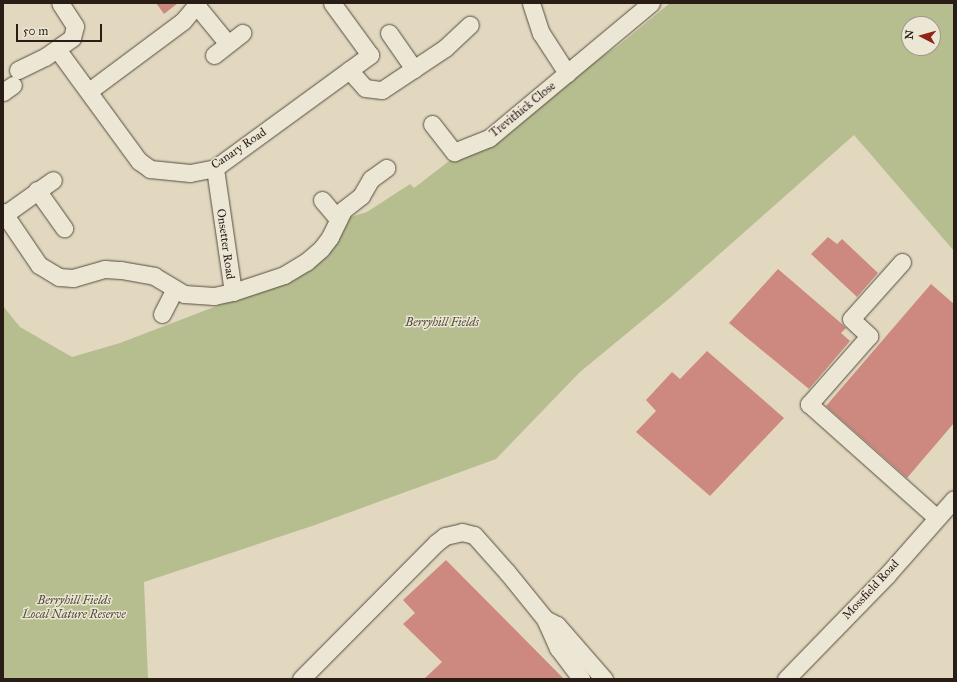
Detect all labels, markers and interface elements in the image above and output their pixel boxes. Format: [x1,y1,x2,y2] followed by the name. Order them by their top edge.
[18,16,104,42] scale bar
[901,16,941,56] north arrow
[23,24,48,38] text: 50 m
[903,29,917,40] text: N
[487,79,559,141] street label: Trevithick Close
[209,125,269,173] street label: Canary Road
[213,208,237,280] street label: Onsetter Road
[405,316,479,330] park label: Berryhill Fields
[840,557,902,623] street label: Mossfield Road
[22,594,126,622] park label: Berryhill Fields Local Nature Reserve

